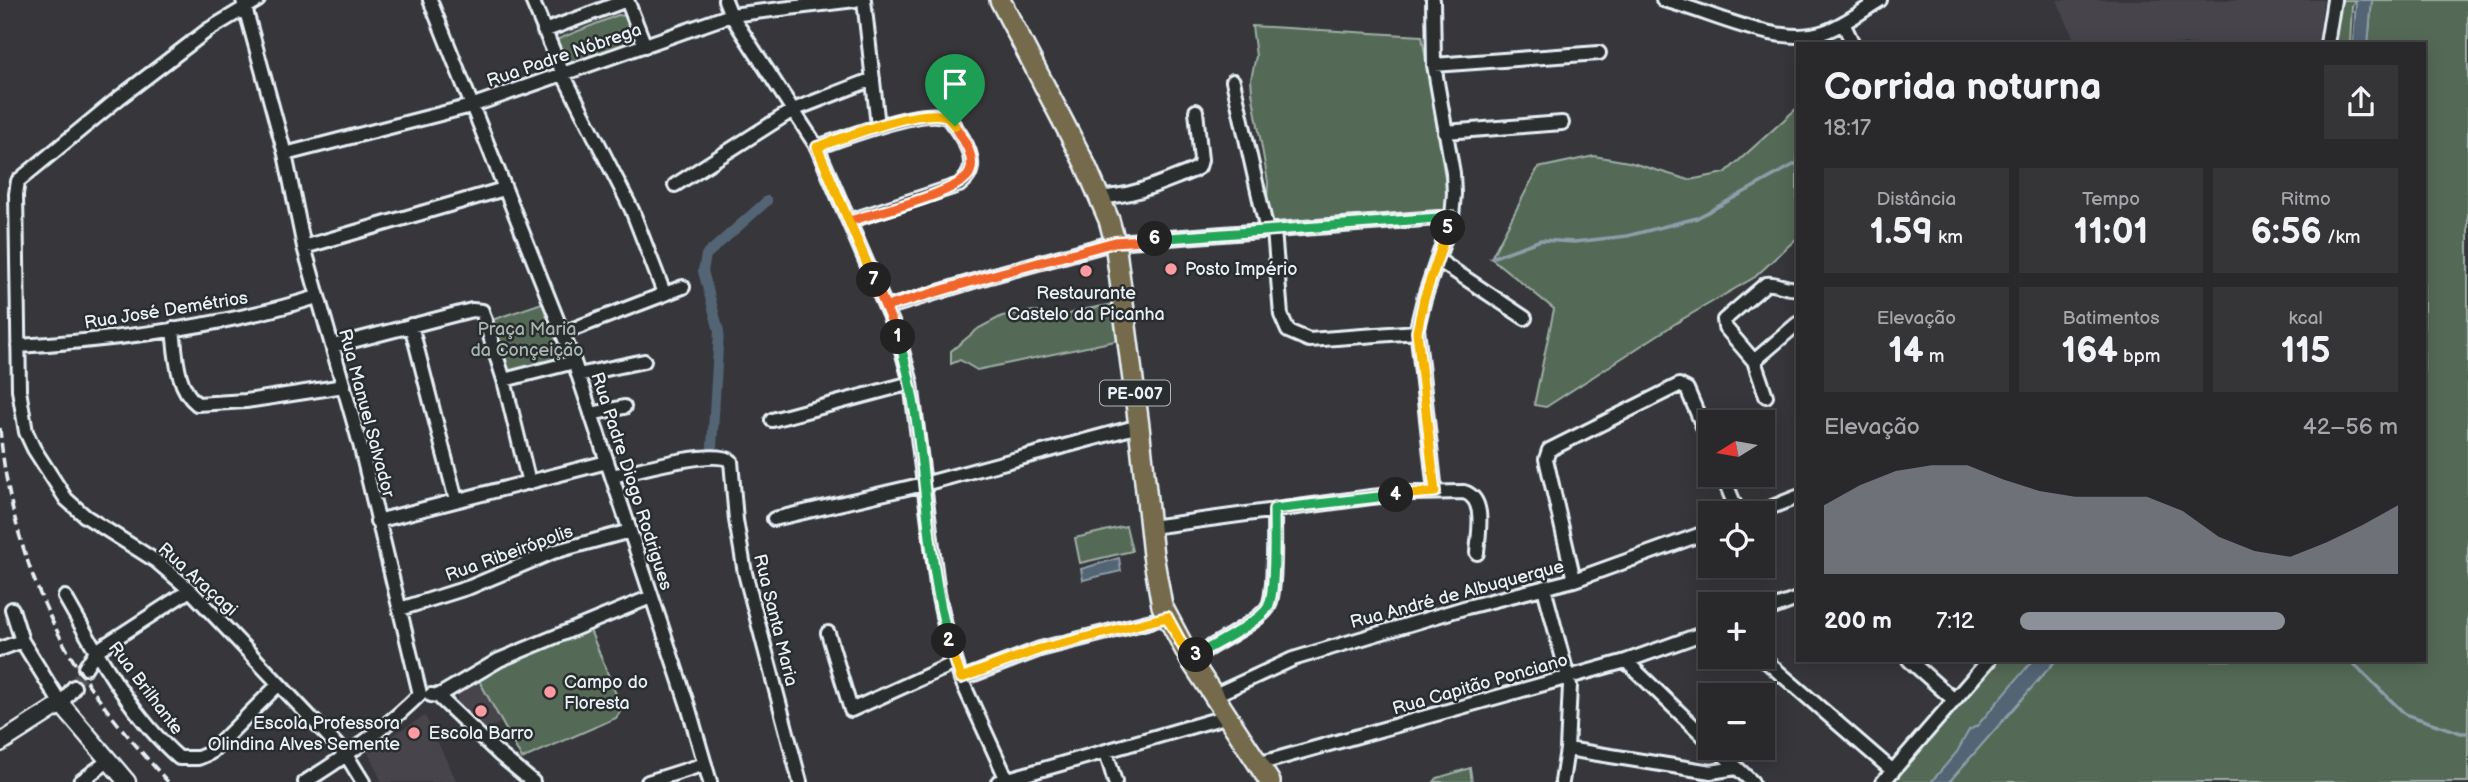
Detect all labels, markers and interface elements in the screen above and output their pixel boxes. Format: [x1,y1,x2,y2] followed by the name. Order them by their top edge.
[484,19,644,92] street label: Rua Padre Nóbrega
[925,54,985,126] pin
[936,65,974,103] icon: arrive
[1824,65,2102,110] text: Corrida noturna
[2324,65,2398,139] button: share
[1824,114,1871,142] text: 18:17
[1876,188,1956,211] text: Distância
[2082,188,2140,211] text: Tempo
[2281,188,2331,211] text: Ritmo
[1430,210,1466,246] pin: 5
[1870,211,1933,254] text: 1.59
[2074,211,2148,254] text: 11:01
[2251,211,2322,254] text: 6:56
[1442,216,1453,239] text: 5
[1138,222,1172,256] pin: 6
[1933,226,1963,249] text: km
[2322,226,2361,249] text: /km
[1149,227,1160,250] text: 6
[1185,259,1297,280] place label: Posto Império
[1163,261,1179,277] marker: Posto Império
[856,262,892,298] pin: 7
[1078,263,1094,279] marker: Restaurante Castelo da Picanha
[868,268,879,291] text: 7
[1007,283,1165,325] place label: Restaurante Castelo da Picanha
[83,287,249,334] street label: Rua José Demétrios
[1877,307,1956,330] text: Elevação
[2062,307,2160,330] text: Batimentos
[2289,307,2323,330] text: kcal
[470,319,584,361] park label: Praça Maria da Conçeição
[880,320,916,354] pin: 1
[894,325,902,348] text: 1
[334,327,399,500] street label: Rua Manuel Salvador
[1888,330,1924,373] text: 14
[2061,330,2118,373] text: 164
[2281,330,2331,373] text: 115
[1924,345,1944,368] text: m
[2118,345,2161,368] text: bpm
[586,370,677,593] street label: Rua Padre Diogo Rodrigues
[1100,380,1170,406] road number: PE-007
[1698,410,1774,486] north arrow
[1698,410,1775,760] map controls
[1824,413,1920,441] text: Elevação
[2303,413,2398,441] text: 42–56 m
[1378,477,1414,512] pin: 4
[1390,483,1401,506] text: 4
[1698,501,1775,578] button: locate
[443,521,576,586] street label: Rua Ribeirópolis
[154,538,242,620] street label: Rua Araçagi
[749,552,802,688] street label: Rua Santa Maria
[1348,556,1567,633] street label: Rua André de Albuquerque
[1698,592,1775,669] button: +
[1824,607,1892,635] text: 200 m
[1936,607,1974,635] text: 7:12
[932,624,967,658] pin: 2
[943,629,954,652] text: 2
[104,638,188,739] street label: Rua Brilhante
[1178,638,1214,672] pin: 3
[1190,643,1201,666] text: 3
[1390,649,1570,720] street label: Rua Capitão Ponciano
[564,672,648,714] place label: Campo do Floresta
[1698,683,1775,760] button: −
[542,684,558,700] marker: Campo do Floresta
[473,703,489,719] marker: Escola Barro
[208,713,400,755] place label: Escola Professora Olindina Alves Semente
[429,723,533,744] place label: Escola Barro
[406,725,422,741] marker: Escola Professora Olindina Alves Semente

